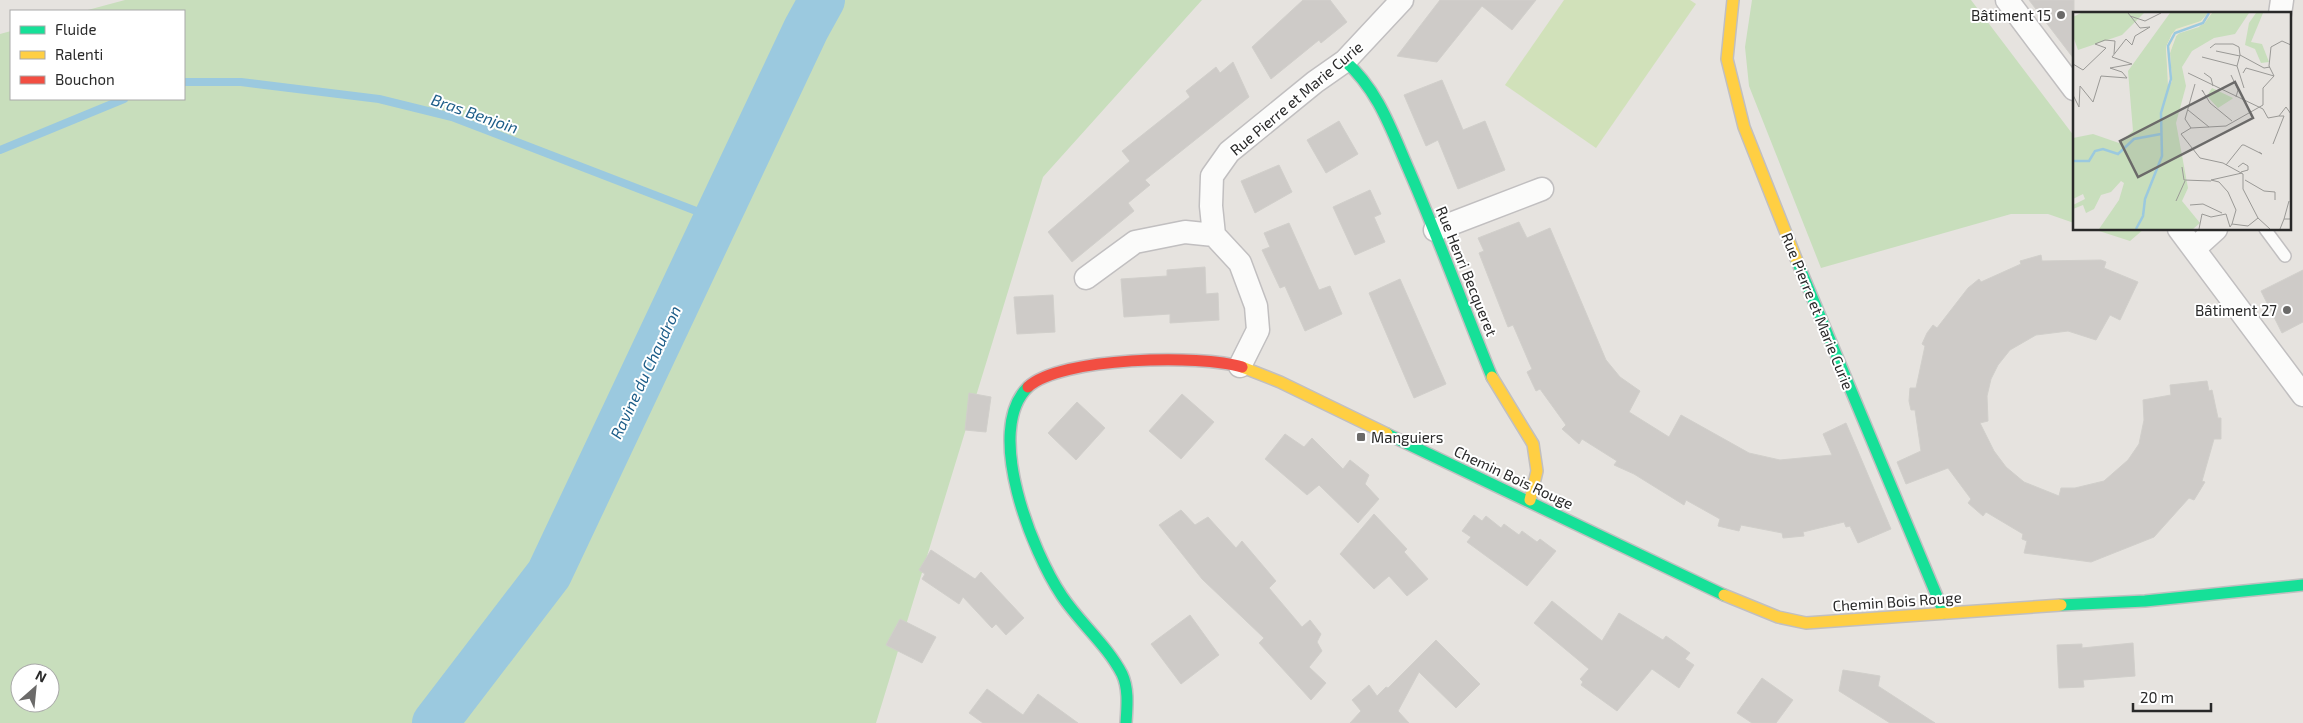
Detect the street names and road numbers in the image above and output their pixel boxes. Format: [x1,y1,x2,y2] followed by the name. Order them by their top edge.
[1226,37,1366,159] street label: Rue Pierre et Marie Curie
[1433,203,1501,339] street label: Rue Henri Becqueret
[1778,230,1858,392] street label: Rue Pierre et Marie Curie
[1452,442,1576,512] street label: Chemin Bois Rouge
[1832,588,1962,614] street label: Chemin Bois Rouge

